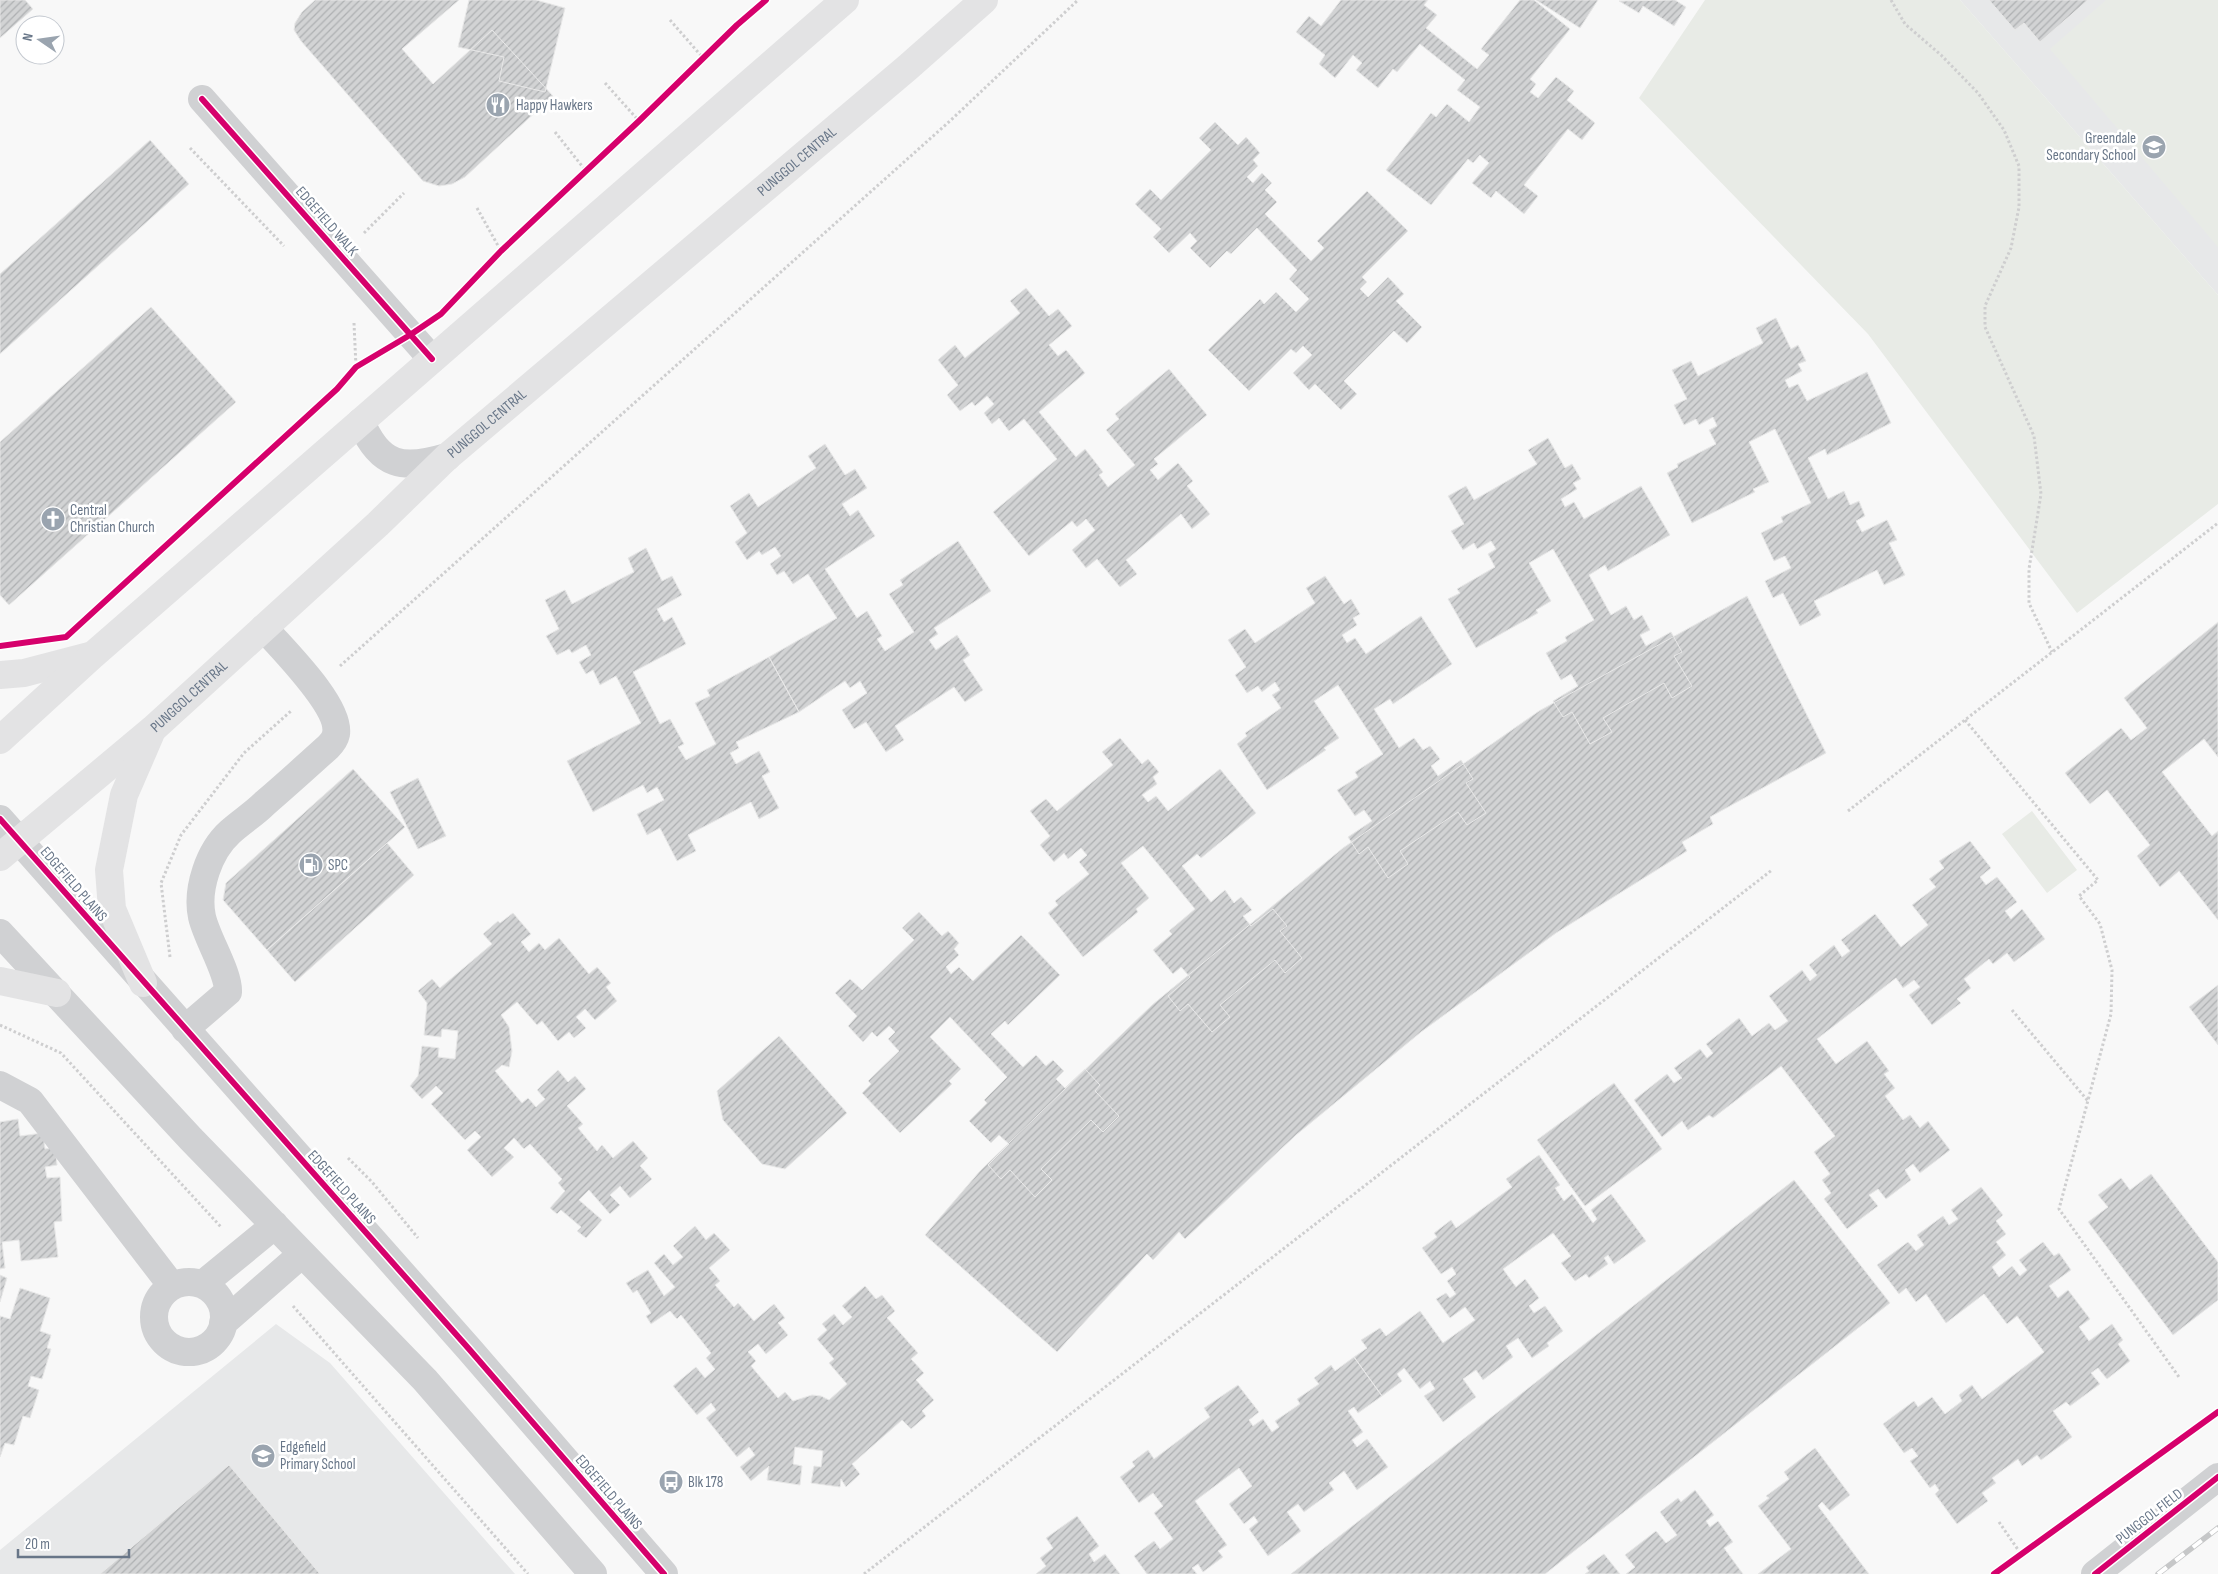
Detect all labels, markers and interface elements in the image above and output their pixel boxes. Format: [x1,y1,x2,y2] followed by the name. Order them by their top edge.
[15,15,65,65] north arrow
[19,32,37,43] text: N
[485,92,511,118] restaurant icon: Happy Hawkers
[516,96,593,115] place label: Happy Hawkers
[754,123,841,201] street label: PUNGGOL CENTRAL
[2046,129,2136,165] place label: Greendale Secondary School
[2141,134,2167,160] school or university icon: Greendale Secondary School
[291,183,362,260] street label: EDGEFIELD WALK
[444,385,531,463] street label: PUNGGOL CENTRAL
[70,501,155,537] place label: Central Christian Church
[40,506,66,532] church icon: Central Christian Church
[147,656,232,737] street label: PUNGGOL CENTRAL
[36,843,111,926] street label: EDGEFIELD PLAINS
[298,852,324,878] fuel station icon: SPC
[328,856,348,875] place label: SPC
[303,1146,380,1228] street label: EDGEFIELD PLAINS
[280,1438,356,1474] place label: Edgefield Primary School
[250,1443,276,1469] school or university icon: Edgefield Primary School
[571,1451,646,1534] street label: EDGEFIELD PLAINS
[658,1469,684,1495] bus stop icon: Blk 178
[688,1473,723,1492] place label: Blk 178
[2112,1484,2187,1548] street label: PUNGGOL FIELD
[18,1526,129,1558] scale bar
[25,1535,50,1554] text: 20 m

